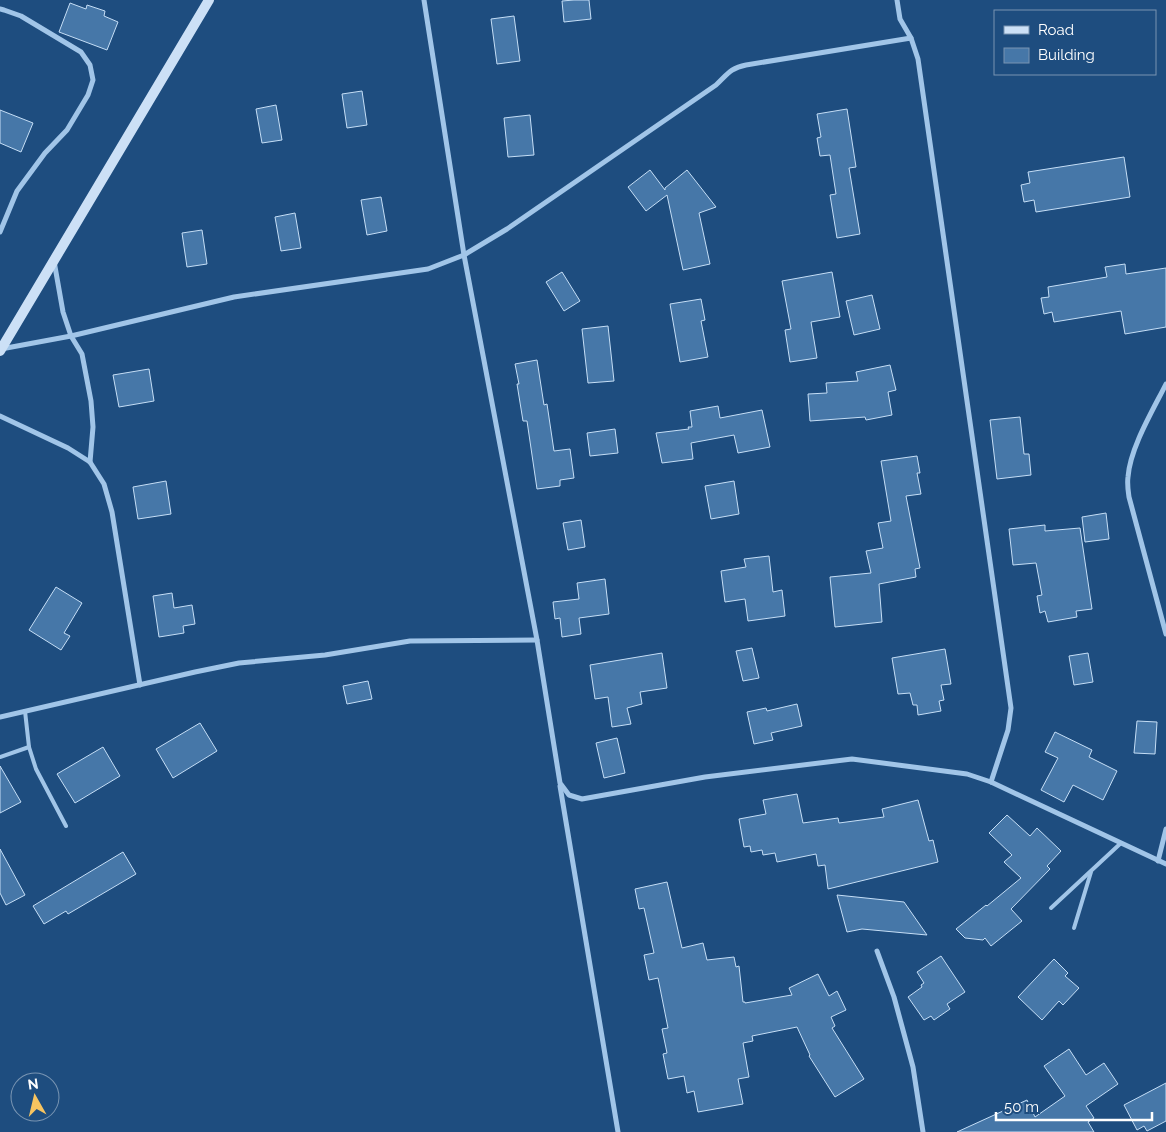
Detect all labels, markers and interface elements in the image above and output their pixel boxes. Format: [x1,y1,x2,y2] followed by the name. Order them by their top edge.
[994,10,1156,75] legend
[1038,21,1074,39] text: Road
[1038,46,1095,64] text: Building
[10,1072,60,1122] north arrow
[27,1075,40,1093] text: N
[996,1090,1152,1122] scale bar
[1004,1098,1039,1116] text: 50 m

